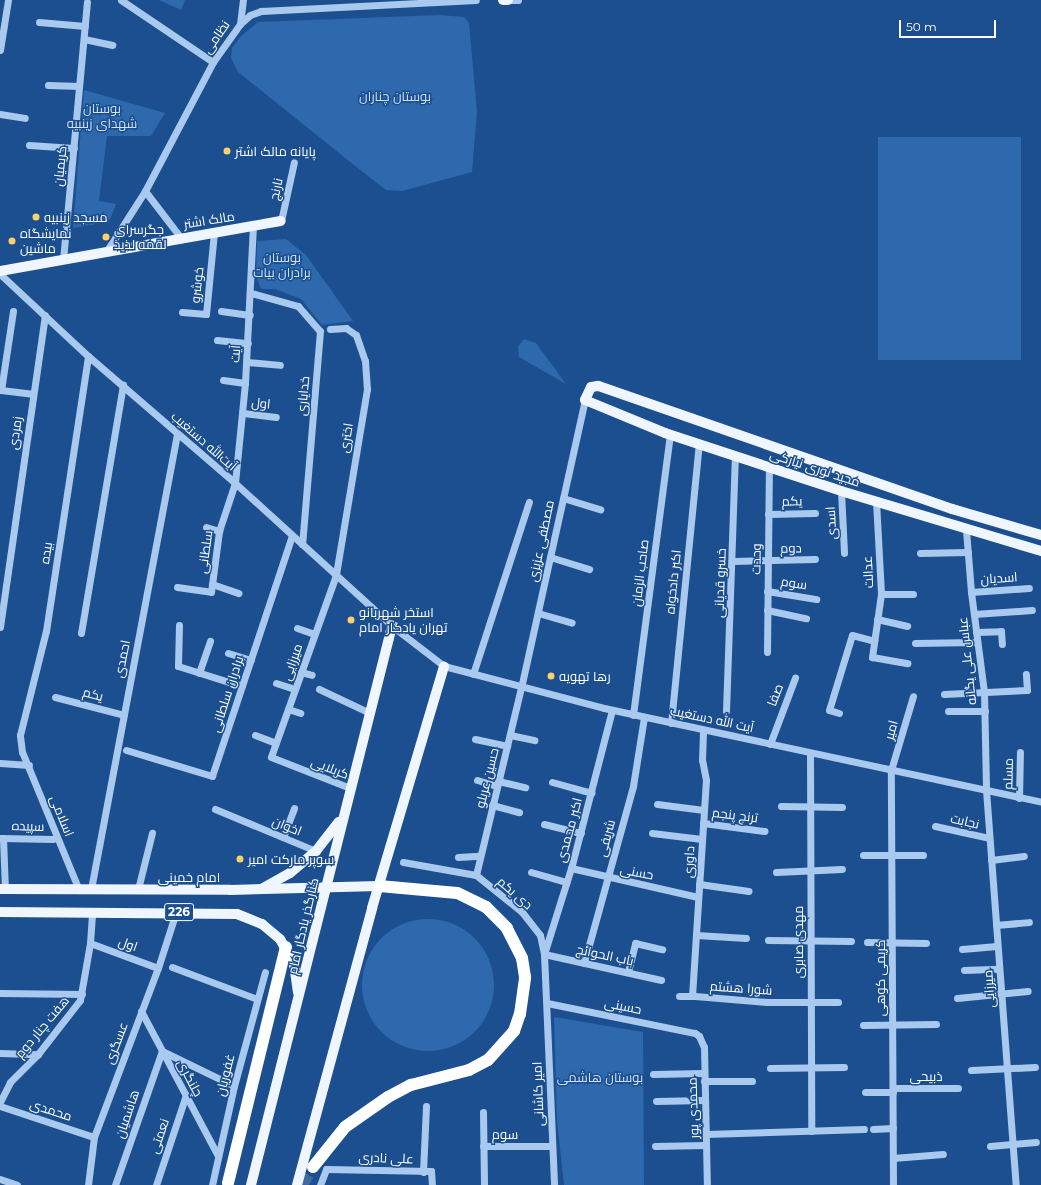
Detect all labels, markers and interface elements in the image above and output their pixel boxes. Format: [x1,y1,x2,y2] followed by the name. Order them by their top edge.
[901,12,998,38] scale bar
[199,17,233,57] street label: نظامی
[906,19,937,34] text: 50 m
[359,88,431,104] park label: بوستان چناران
[67,101,137,132] park label: بوستان شهدای زینبیه
[235,143,316,159] place label: پایانه مالک اشتر
[50,145,70,187] street label: کریمیان
[222,146,232,156] marker: پایانه مالک اشتر
[266,176,286,202] street label: نارنج
[182,208,236,232] street label: مالک اشتر
[44,209,108,225] place label: مسجد زینبیه
[31,212,41,222] marker: مسجد زینبیه
[114,222,167,253] place label: جگرسرای لقمه لذیذ
[20,226,71,257] place label: نمایشگاه ماشین
[101,232,111,242] marker: جگرسرای لقمه لذیذ
[7,236,17,246] marker: نمایشگاه ماشین
[253,250,311,281] park label: بوستان برادران بیات
[187,266,207,304] street label: خوشرو
[227,345,243,363] street label: آیت
[293,375,313,417] street label: خدایاری
[251,394,271,412] street label: اول
[168,408,240,474] street label: آیت‌الله دستغیب
[5,415,25,451] street label: زمردی
[336,422,356,454] street label: اختری
[768,446,862,490] street label: مجید نوری نیارکی
[782,493,802,509] street label: یکم
[525,499,557,583] street label: مصطفی عزیزی
[822,506,840,540] street label: اسدی
[194,529,216,575] street label: سلطانی
[628,539,652,607] street label: صاحب الزمان
[780,540,802,556] street label: دوم
[37,541,55,565] street label: بیده
[748,543,764,575] street label: وحدت
[711,548,729,618] street label: خسرو قدیانی
[662,549,684,615] street label: اکبر دادخواه
[859,555,877,589] street label: عدالت
[980,569,1018,587] street label: اسدیان
[780,573,808,593] street label: سوم
[359,605,447,636] place label: استخر شهربانو تهران یادگار امام
[346,615,356,625] marker: استخر شهربانو تهران یادگار امام
[955,616,979,706] street label: عباس علی یگانه
[111,639,133,679] street label: احمدی
[278,642,306,682] street label: میرزایی
[207,654,247,734] street label: برادران سلطانی
[559,668,611,684] place label: رها تهویه
[546,671,556,681] marker: رها تهویه
[764,682,786,708] street label: صفا
[81,684,105,704] street label: یکم
[669,703,755,735] street label: آیت الله دستغیب
[881,718,901,742] street label: امیر
[472,746,502,810] street label: حسین عربلو
[309,754,351,782] street label: کربلایی
[1000,758,1016,790] street label: مسلم
[47,793,77,839] street label: اسلامی
[553,796,585,864] street label: اکبر محمدی
[711,804,759,826] street label: ترنج پنجم
[949,810,981,832] street label: نجابت
[270,813,304,839] street label: اخوان
[11,818,45,834] street label: سپیده
[594,818,618,858] street label: شریفی
[680,846,698,878] street label: داوری
[248,851,334,867] place label: سوپر مارکت امیر
[235,854,245,864] marker: سوپر مارکت امیر
[619,861,655,883] street label: حسنی
[158,869,220,885] street label: امام خمینی
[494,873,536,913] street label: دی یکم
[284,876,322,976] street label: کنارگذر یادگار امام
[164,902,194,922] road number: 226
[790,906,806,978] street label: مهدی صابری
[116,933,140,955] street label: اول
[872,940,888,1016] street label: کریمی کوهی
[575,941,635,969] street label: باب الحوائج
[980,970,998,1008] street label: میرزایی
[709,978,773,998] street label: شورا هشتم
[12,993,72,1061] street label: هفت چنار دوم
[603,995,643,1017] street label: حسینی
[101,1020,131,1066] street label: عسگری
[212,1052,238,1098] street label: غفوریان
[174,1057,206,1099] street label: چلنگری
[529,1062,547,1126] street label: امیر کاشانی
[910,1068,942,1084] street label: ذبیحی
[557,1069,643,1085] park label: بوستان هاشمی
[684,1077,702,1139] street label: محمدی پور
[111,1088,143,1140] street label: هاشمیان
[28,1096,74,1124] street label: محمدی
[146,1117,172,1155] street label: نعمتی
[492,1126,518,1142] street label: سوم
[358,1149,414,1167] street label: علی نادری

